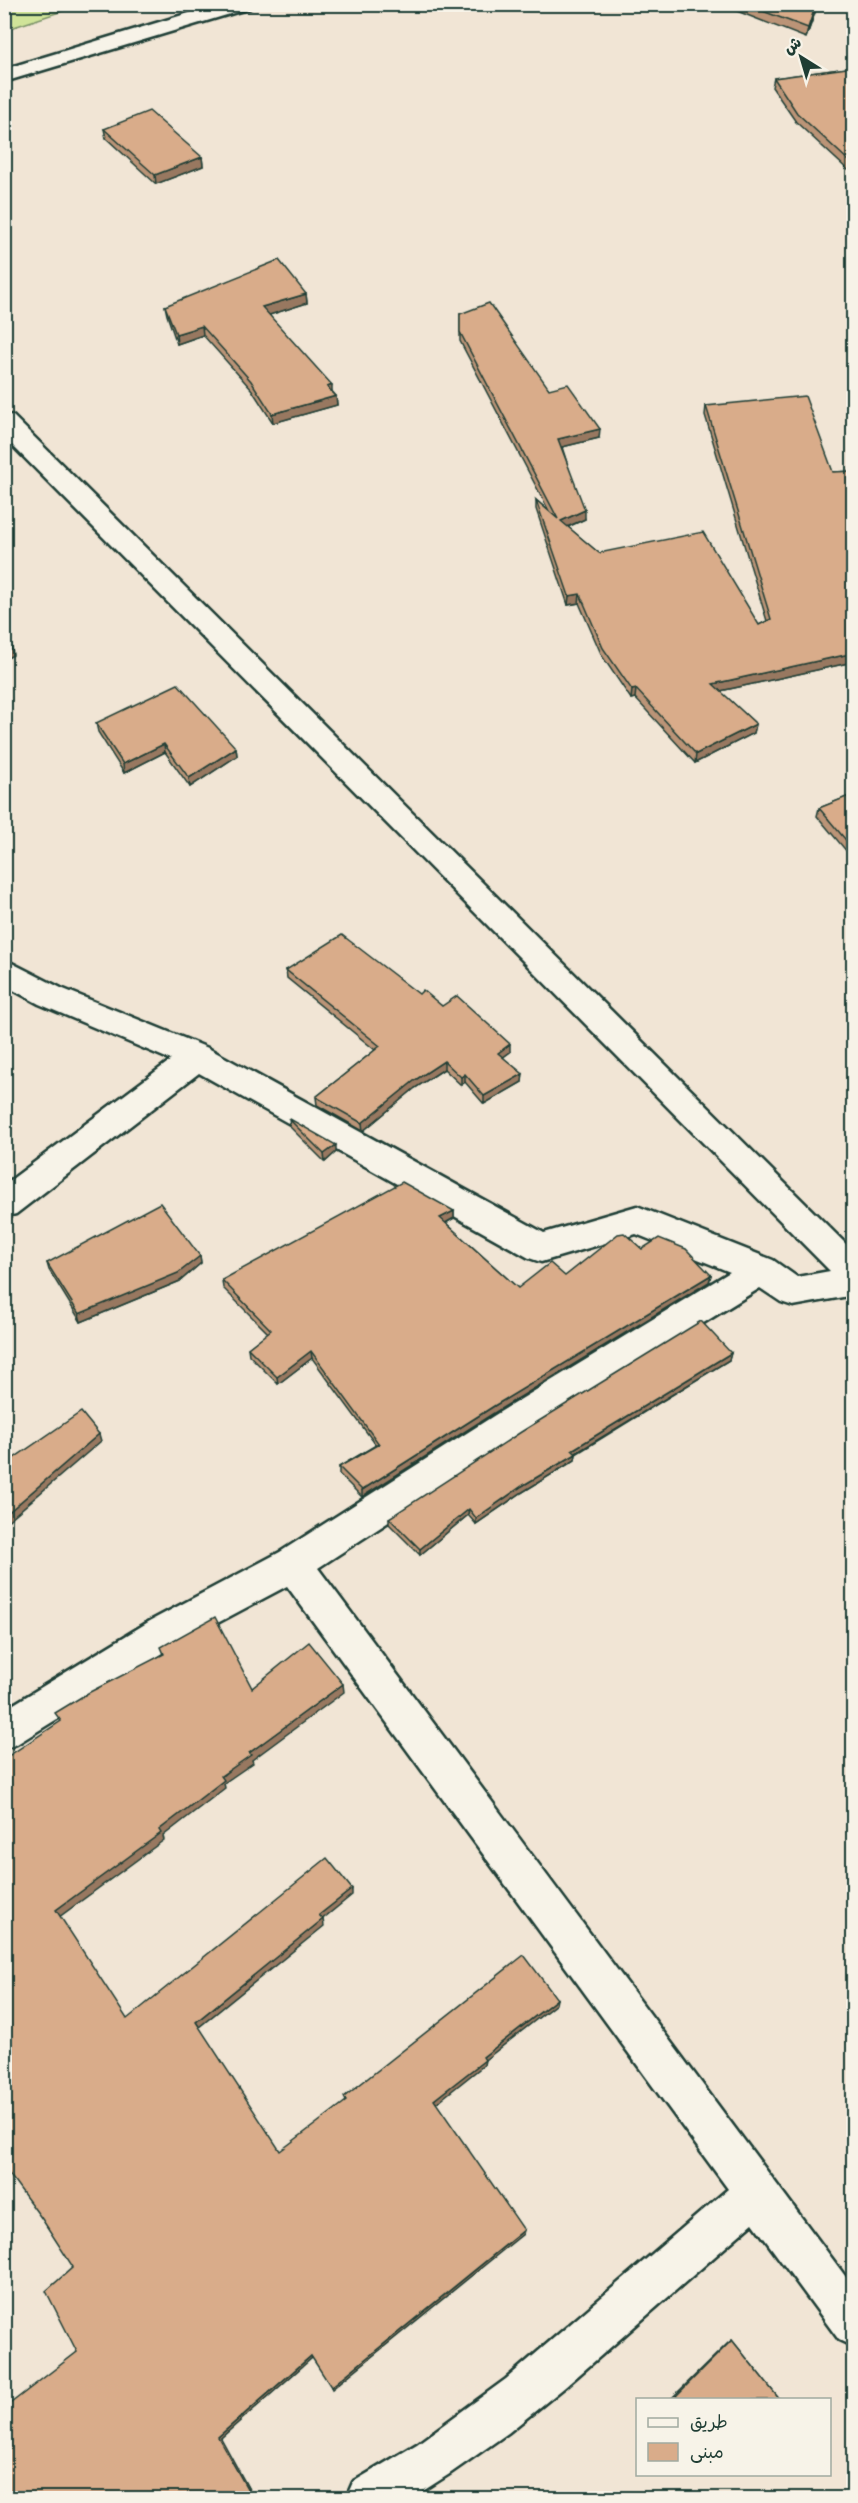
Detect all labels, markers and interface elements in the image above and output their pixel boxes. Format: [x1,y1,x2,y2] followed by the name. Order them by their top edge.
[771,27,831,87] north arrow
[777,29,806,59] text: ش
[636,2398,831,2476] legend
[690,2407,728,2434] text: طريق
[690,2437,724,2464] text: مبنى

